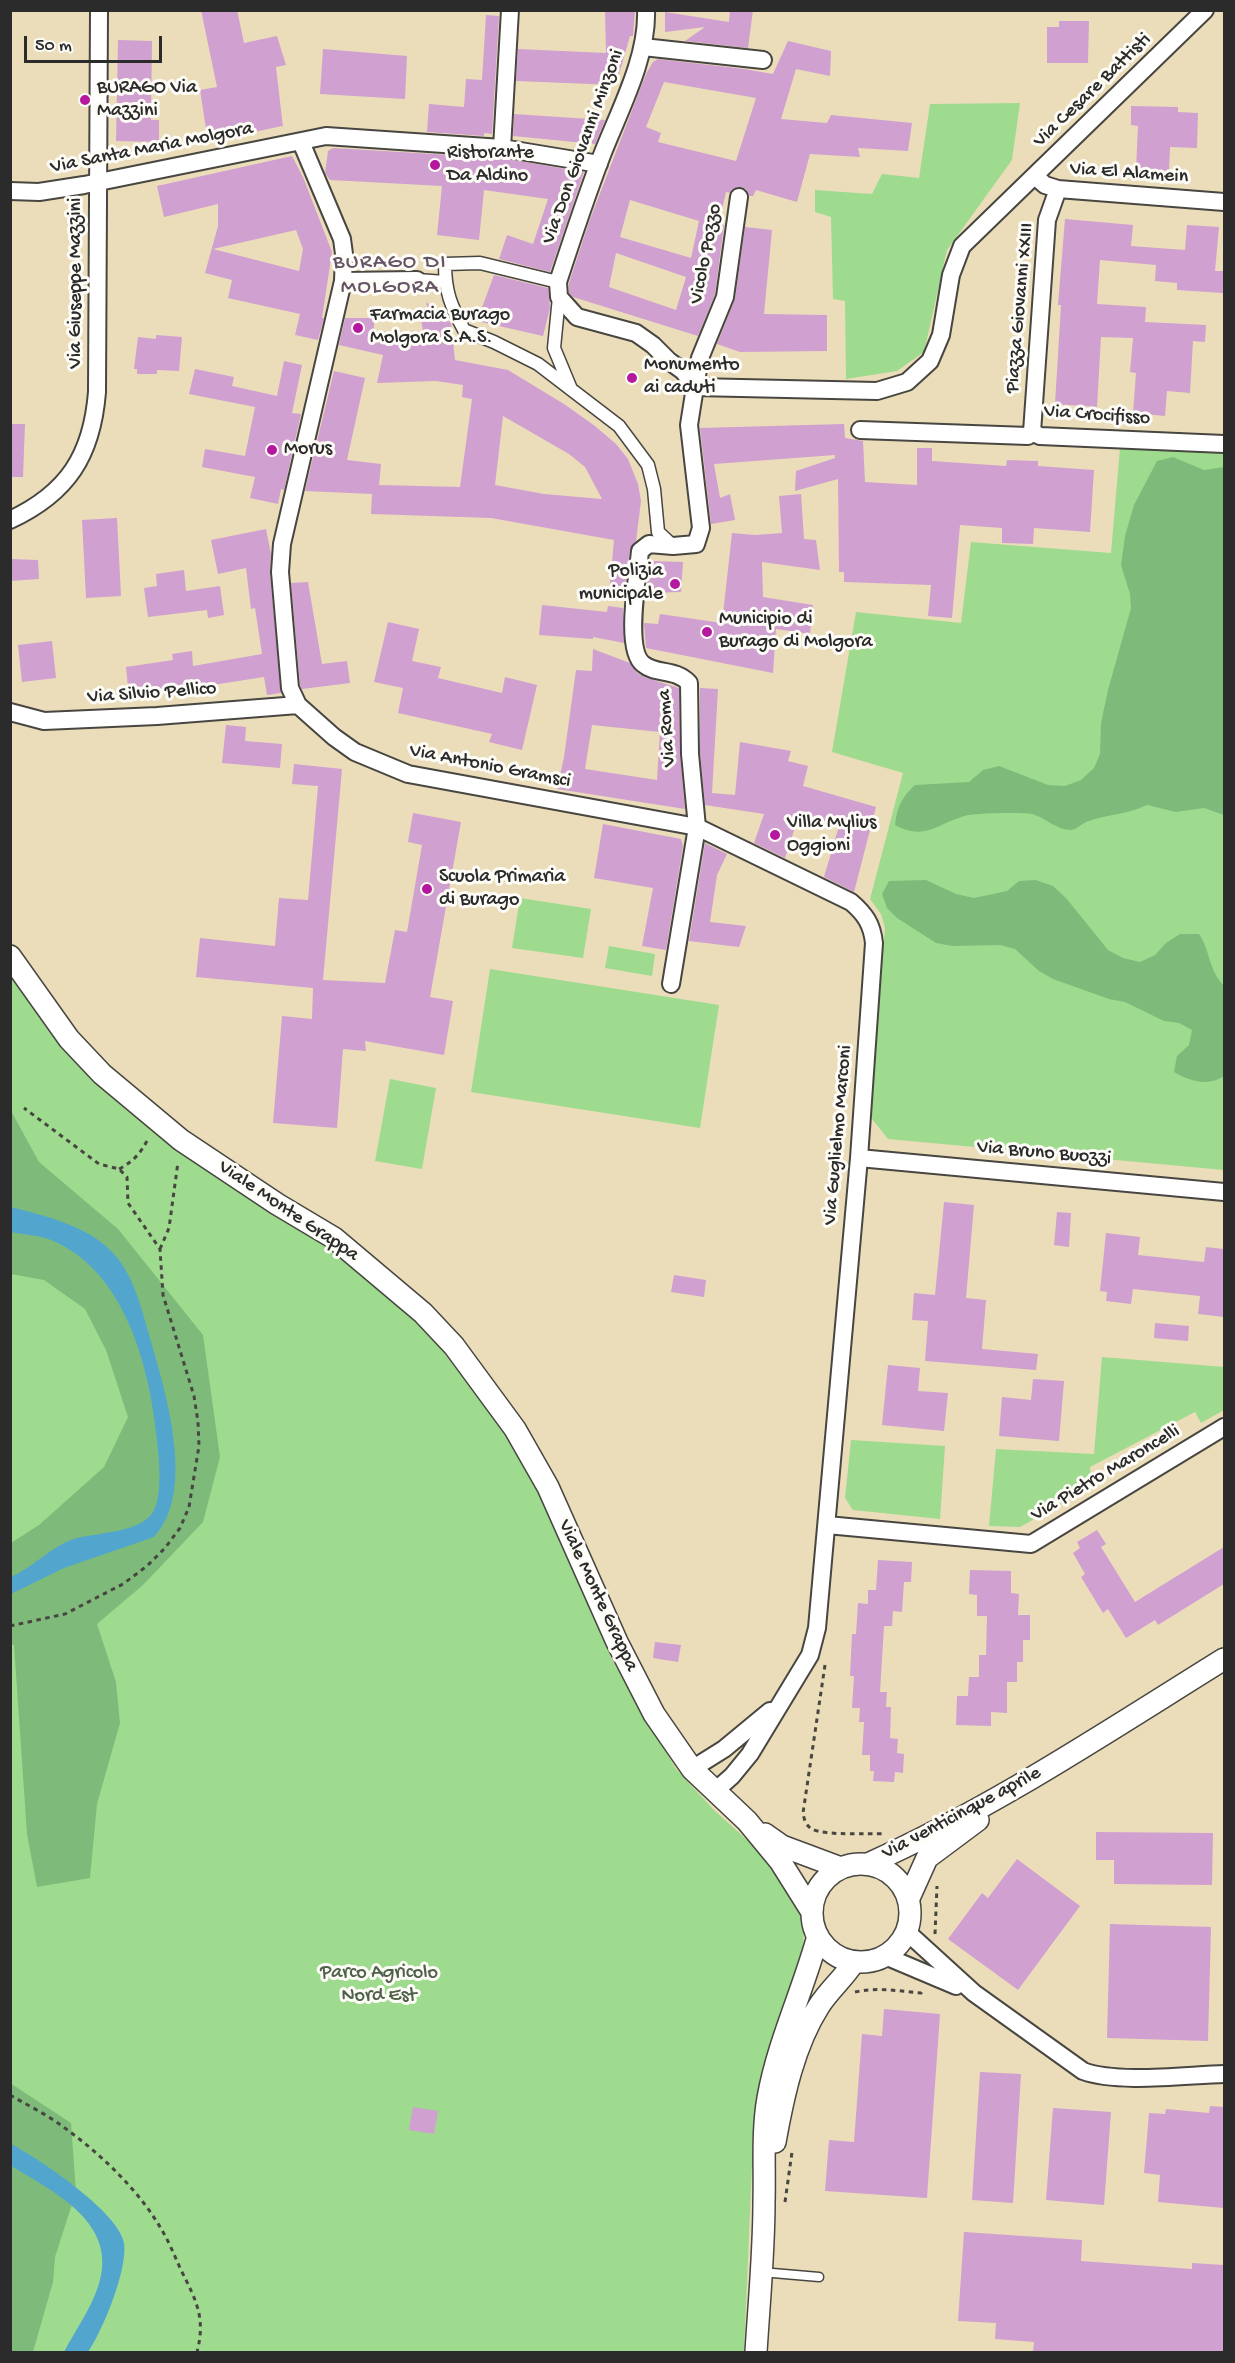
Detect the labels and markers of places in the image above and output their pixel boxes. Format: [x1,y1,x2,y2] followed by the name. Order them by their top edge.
[97,77,197,124] place label: BURAGO Via Mazzini
[78,93,92,107] marker: BURAGO Via Mazzini
[447,142,534,189] place label: Ristorante Da Aldino
[428,158,442,172] marker: Ristorante Da Aldino
[370,304,510,351] place label: Farmacia Burago Molgora S.A.S.
[351,321,365,335] marker: Farmacia Burago Molgora S.A.S.
[644,354,740,401] place label: Monumento ai caduti
[625,371,639,385] marker: Monumento ai caduti
[284,438,332,462] place label: Morus
[265,443,279,457] marker: Morus
[579,560,663,607] place label: Polizia municipale
[668,577,682,591] marker: Polizia municipale
[719,608,873,655] place label: Municipio di Burago di Molgora
[700,625,714,639] marker: Municipio di Burago di Molgora
[787,812,876,859] place label: Villa Mylius Oggioni
[768,828,782,842] marker: Villa Mylius Oggioni
[439,866,565,913] place label: Scuola Primaria di Burago
[420,882,434,896] marker: Scuola Primaria di Burago

